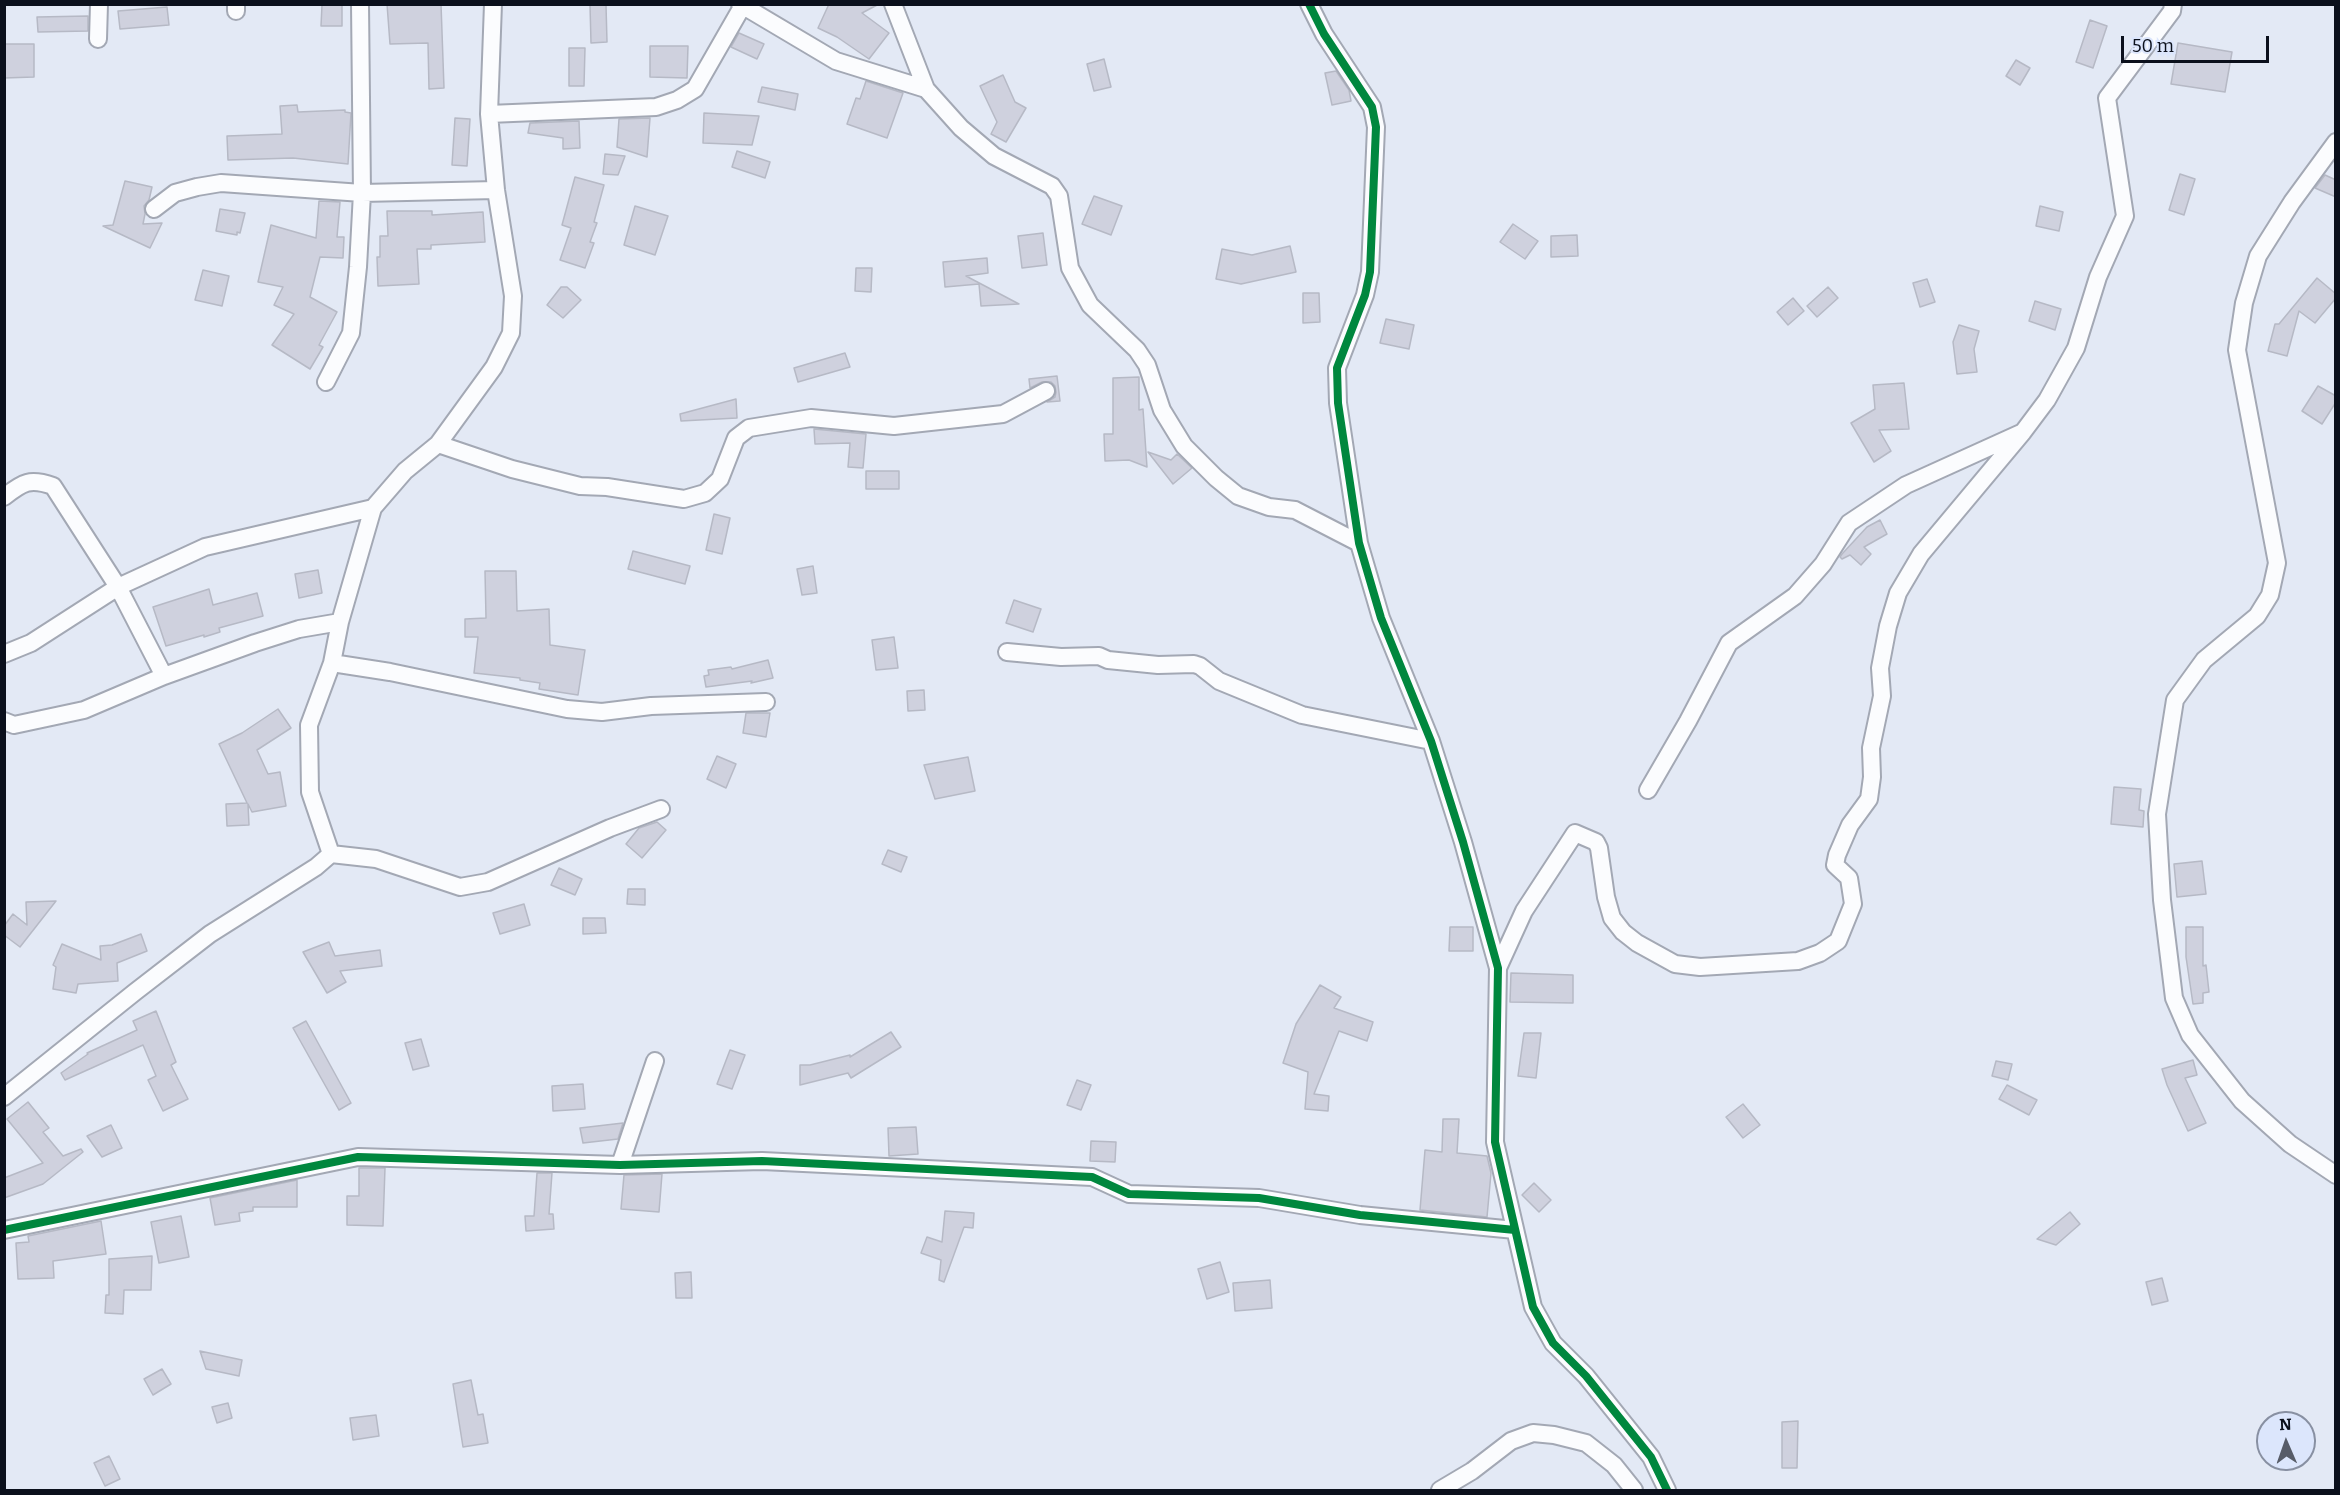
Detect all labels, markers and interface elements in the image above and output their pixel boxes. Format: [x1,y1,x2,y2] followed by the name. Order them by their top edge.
[2124,24,2272,62] scale bar
[2132,35,2174,57] text: 50 m
[2256,1411,2316,1471] north arrow
[2279,1415,2292,1434] text: N

